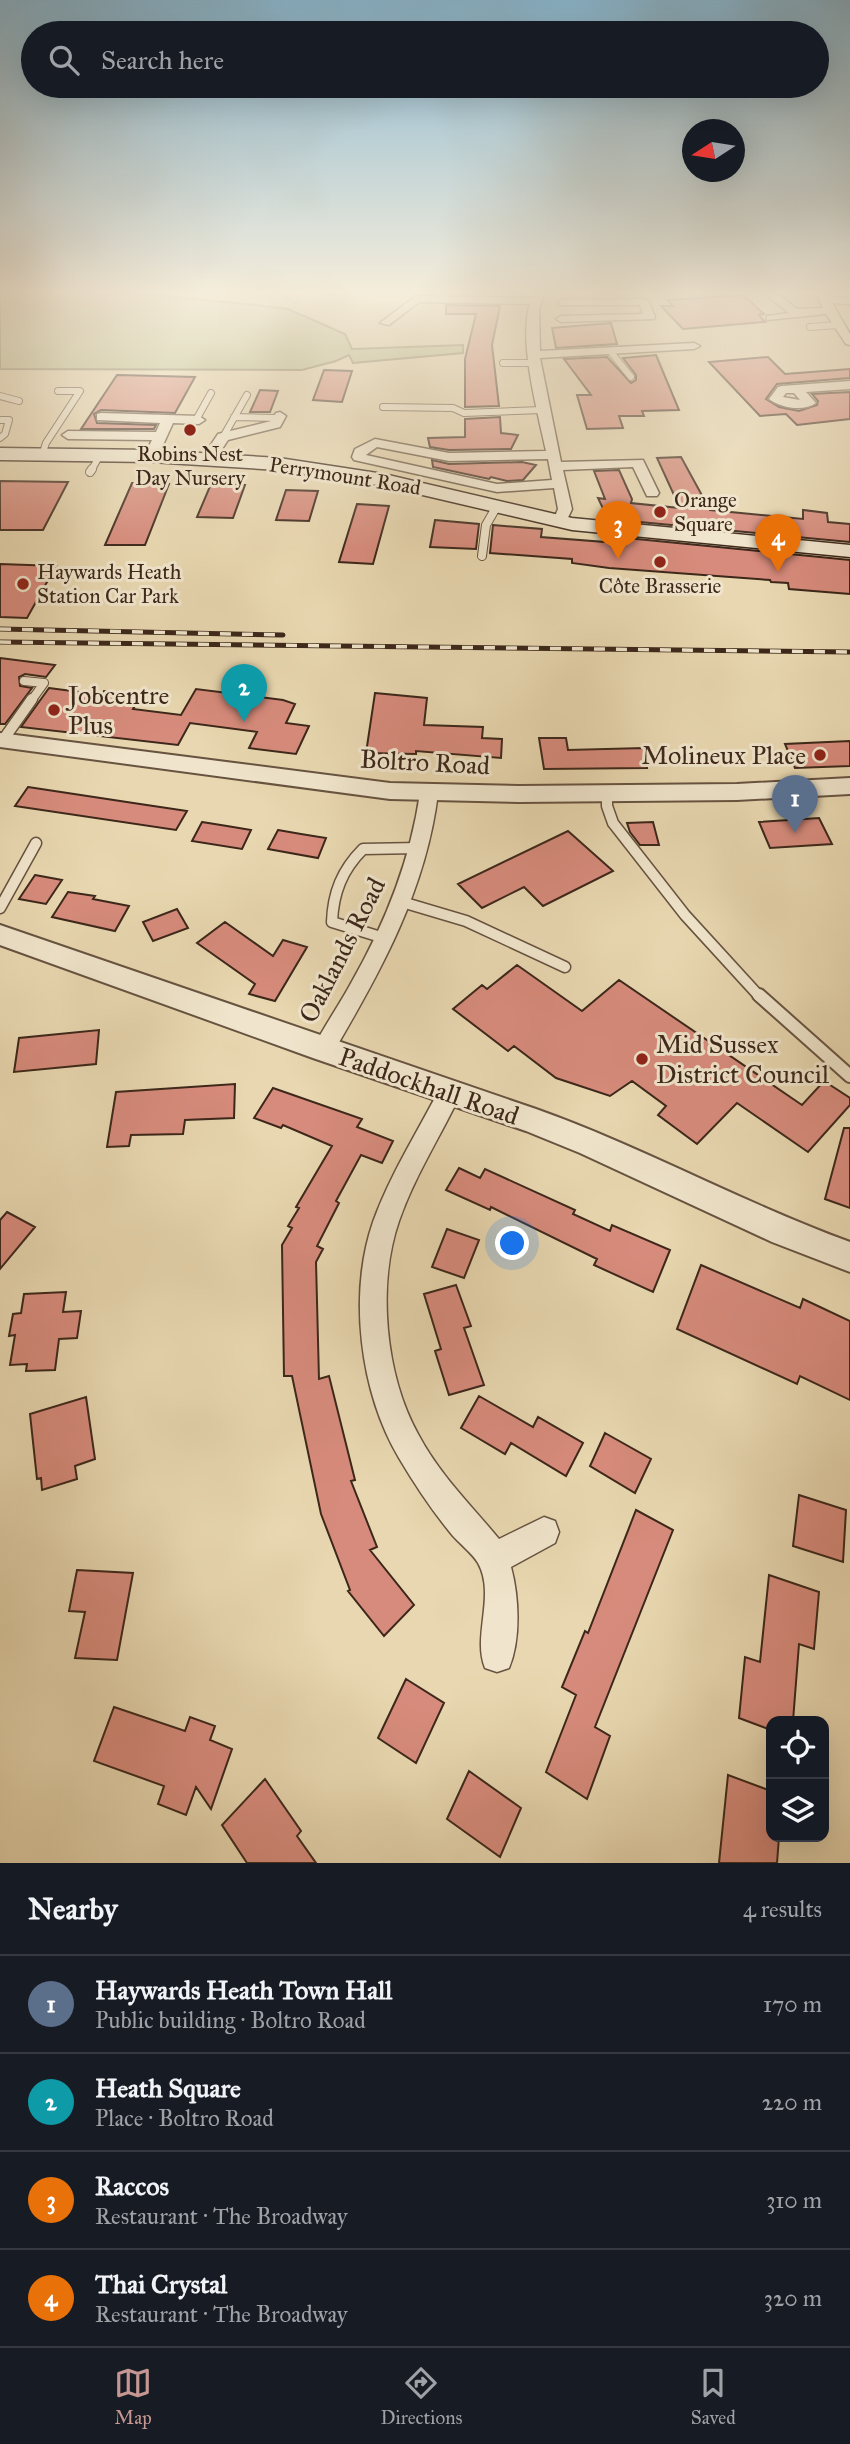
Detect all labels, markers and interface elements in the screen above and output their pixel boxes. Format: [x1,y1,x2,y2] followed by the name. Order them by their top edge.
[21,21,829,98] search box
[45,41,83,79] icon: search
[101,44,224,76] text: Search here
[682,119,745,182] north arrow
[182,422,198,438] marker: Robins Nest Day Nursery
[135,441,246,491] place label: Robins Nest Day Nursery
[267,451,423,501] street label: Perrymount Road
[674,487,737,537] place label: Orange Square
[595,501,641,559] pin: 3
[652,504,668,520] marker: Orange Square
[755,514,801,572] pin: 4
[652,554,668,570] marker: Côte Brasserie
[37,559,182,609] place label: Haywards Heath Station Car Park
[599,573,722,599] place label: Côte Brasserie
[15,576,31,592] marker: Haywards Heath Station Car Park
[221,664,267,722] pin: 2
[65,679,169,741] place label: Jobcentre Plus
[46,702,62,718] marker: Jobcentre Plus
[642,739,806,771] place label: Molineux Place
[359,743,491,781] street label: Boltro Road
[812,747,828,763] marker: Molineux Place
[772,775,818,833] pin: 1
[292,872,392,1028] street label: Oaklands Road
[656,1028,829,1090] place label: Mid Sussex District Council
[335,1040,523,1132] street label: Paddockhall Road
[634,1051,650,1067] marker: Mid Sussex District Council
[495,1226,529,1260] your location
[766,1716,829,1842] map controls
[766,1716,829,1779] button: locate
[766,1779,829,1842] button: layers
[28,1891,118,1927] text: Nearby
[743,1895,822,1923] text: 4 results
[95,1974,392,2006] text: Haywards Heath Town Hall
[46,1990,56,2018] text: 1
[763,1990,822,2018] text: 170 m
[95,2006,366,2034] text: Public building · Boltro Road
[95,2072,241,2104] text: Heath Square
[45,2088,57,2116] text: 2
[762,2088,822,2116] text: 220 m
[95,2104,274,2132] text: Place · Boltro Road
[95,2170,169,2202] text: Raccos
[46,2186,56,2214] text: 3
[766,2186,822,2214] text: 310 m
[95,2202,348,2230] text: Restaurant · The Broadway
[95,2268,227,2300] text: Thai Crystal
[45,2284,57,2312] text: 4
[764,2284,822,2312] text: 320 m
[95,2300,348,2328] text: Restaurant · The Broadway
[114,2364,152,2429] tab: Map
[380,2364,462,2429] tab: Directions
[691,2364,736,2429] tab: Saved

